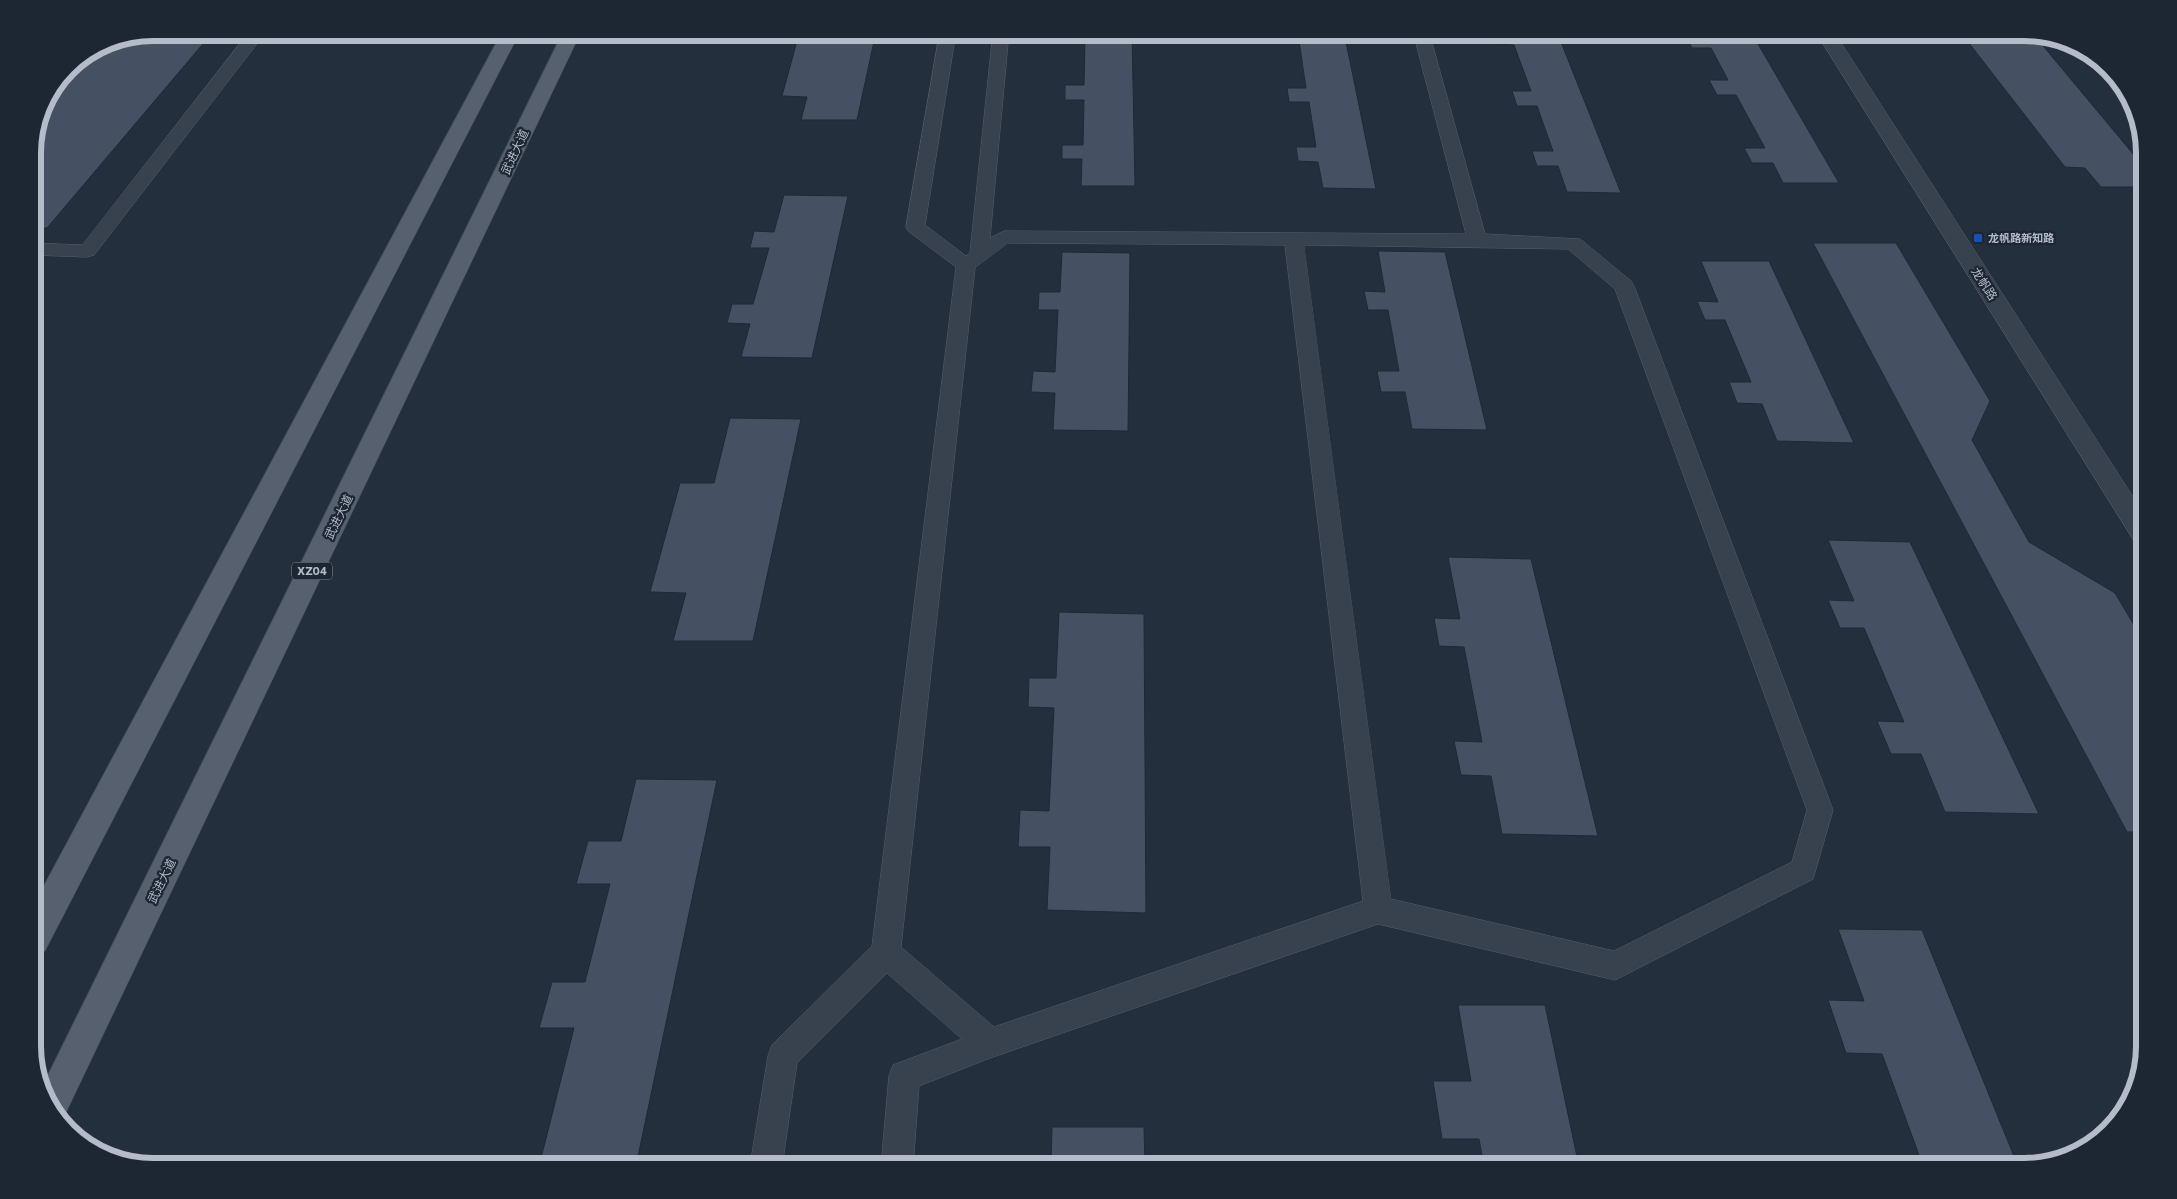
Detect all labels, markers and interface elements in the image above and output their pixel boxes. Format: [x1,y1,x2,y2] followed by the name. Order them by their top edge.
[498,127,531,176] street label: 武进大道
[1988,231,2055,244] place label: 龙帆路新知路
[1972,232,1984,244] marker: 龙帆路新知路
[1969,265,2001,302] street label: 龙帆路
[321,492,355,541] street label: 武进大道
[292,562,332,580] road number: XZ04
[144,856,178,905] street label: 武进大道

